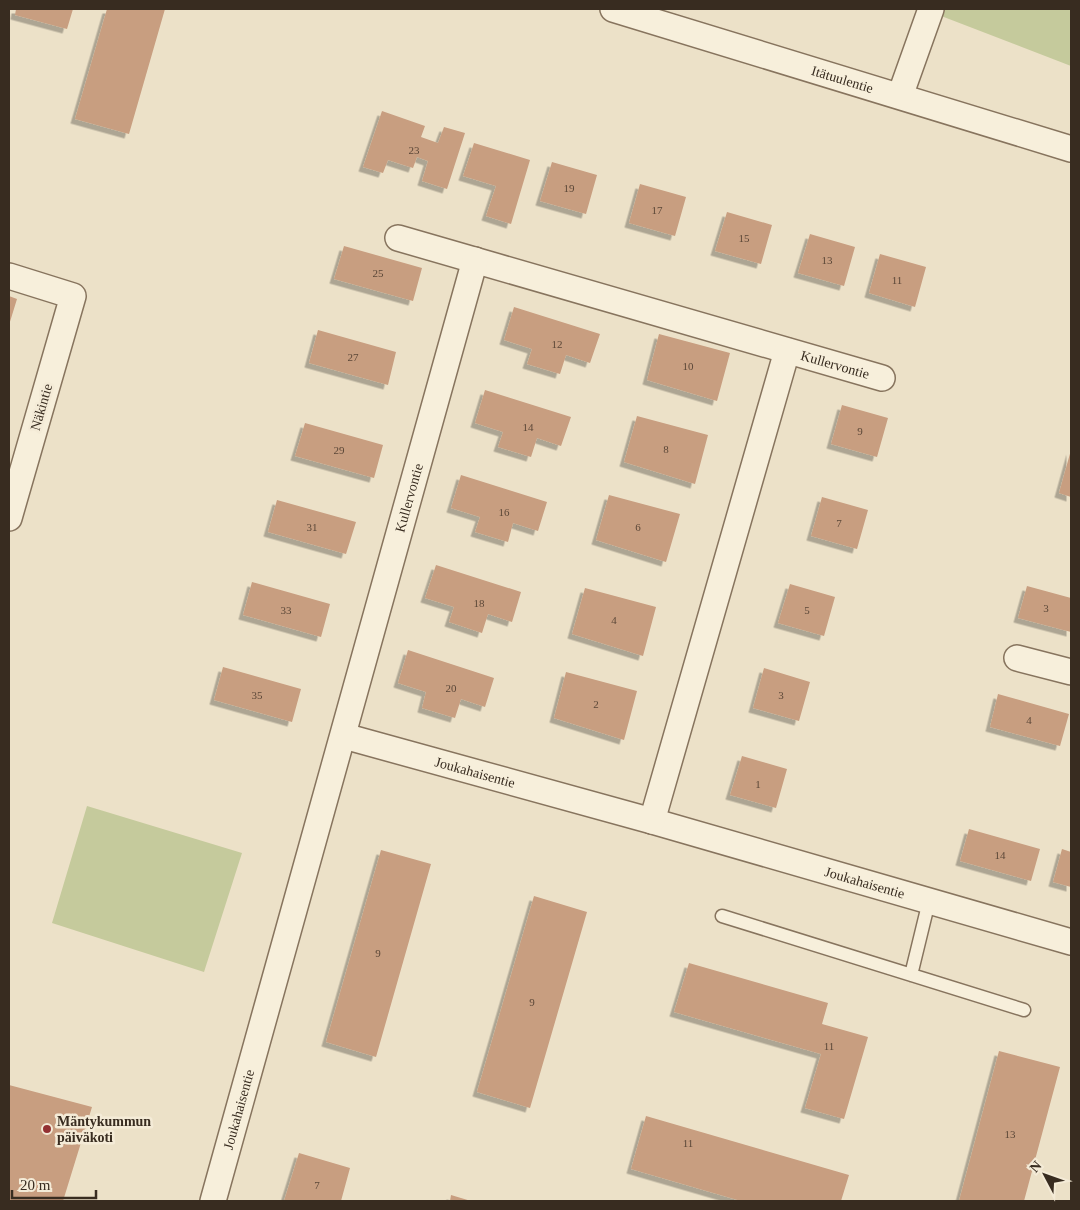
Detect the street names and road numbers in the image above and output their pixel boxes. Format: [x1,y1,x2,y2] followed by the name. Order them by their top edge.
[810,63,875,96] street label: Itätuulentie
[799,348,871,382] street label: Kullervontie
[28,382,55,432] street label: Näkintie
[393,462,426,534] street label: Kullervontie
[433,754,517,791] street label: Joukahaisentie
[823,864,906,902] street label: Joukahaisentie
[221,1068,257,1151] street label: Joukahaisentie

